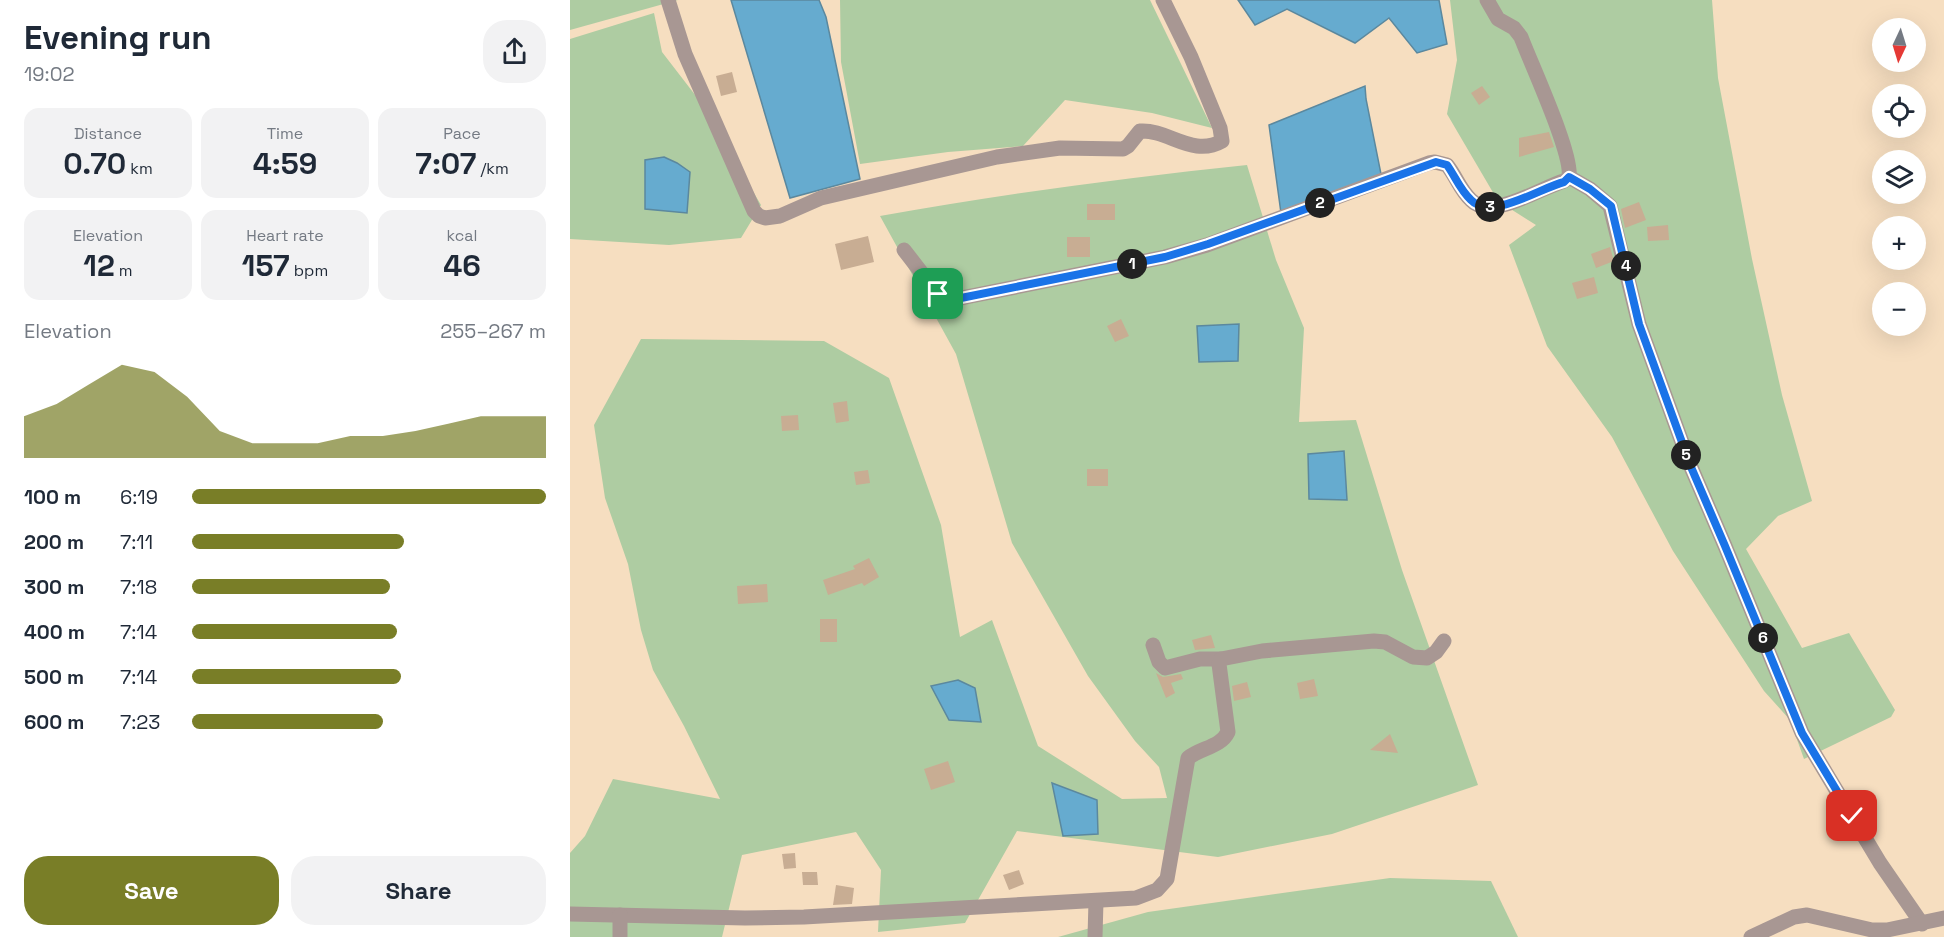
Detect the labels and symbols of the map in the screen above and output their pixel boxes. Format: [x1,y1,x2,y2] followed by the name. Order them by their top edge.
[1872,18,1926,72] north arrow
[1305,188,1335,218] pin: 2
[1475,192,1505,222] pin: 3
[1117,249,1147,279] pin: 1
[1611,251,1641,281] pin: 4
[912,268,963,319] pin
[1671,440,1701,470] pin: 5
[1748,623,1778,653] pin: 6
[1826,790,1877,841] pin

